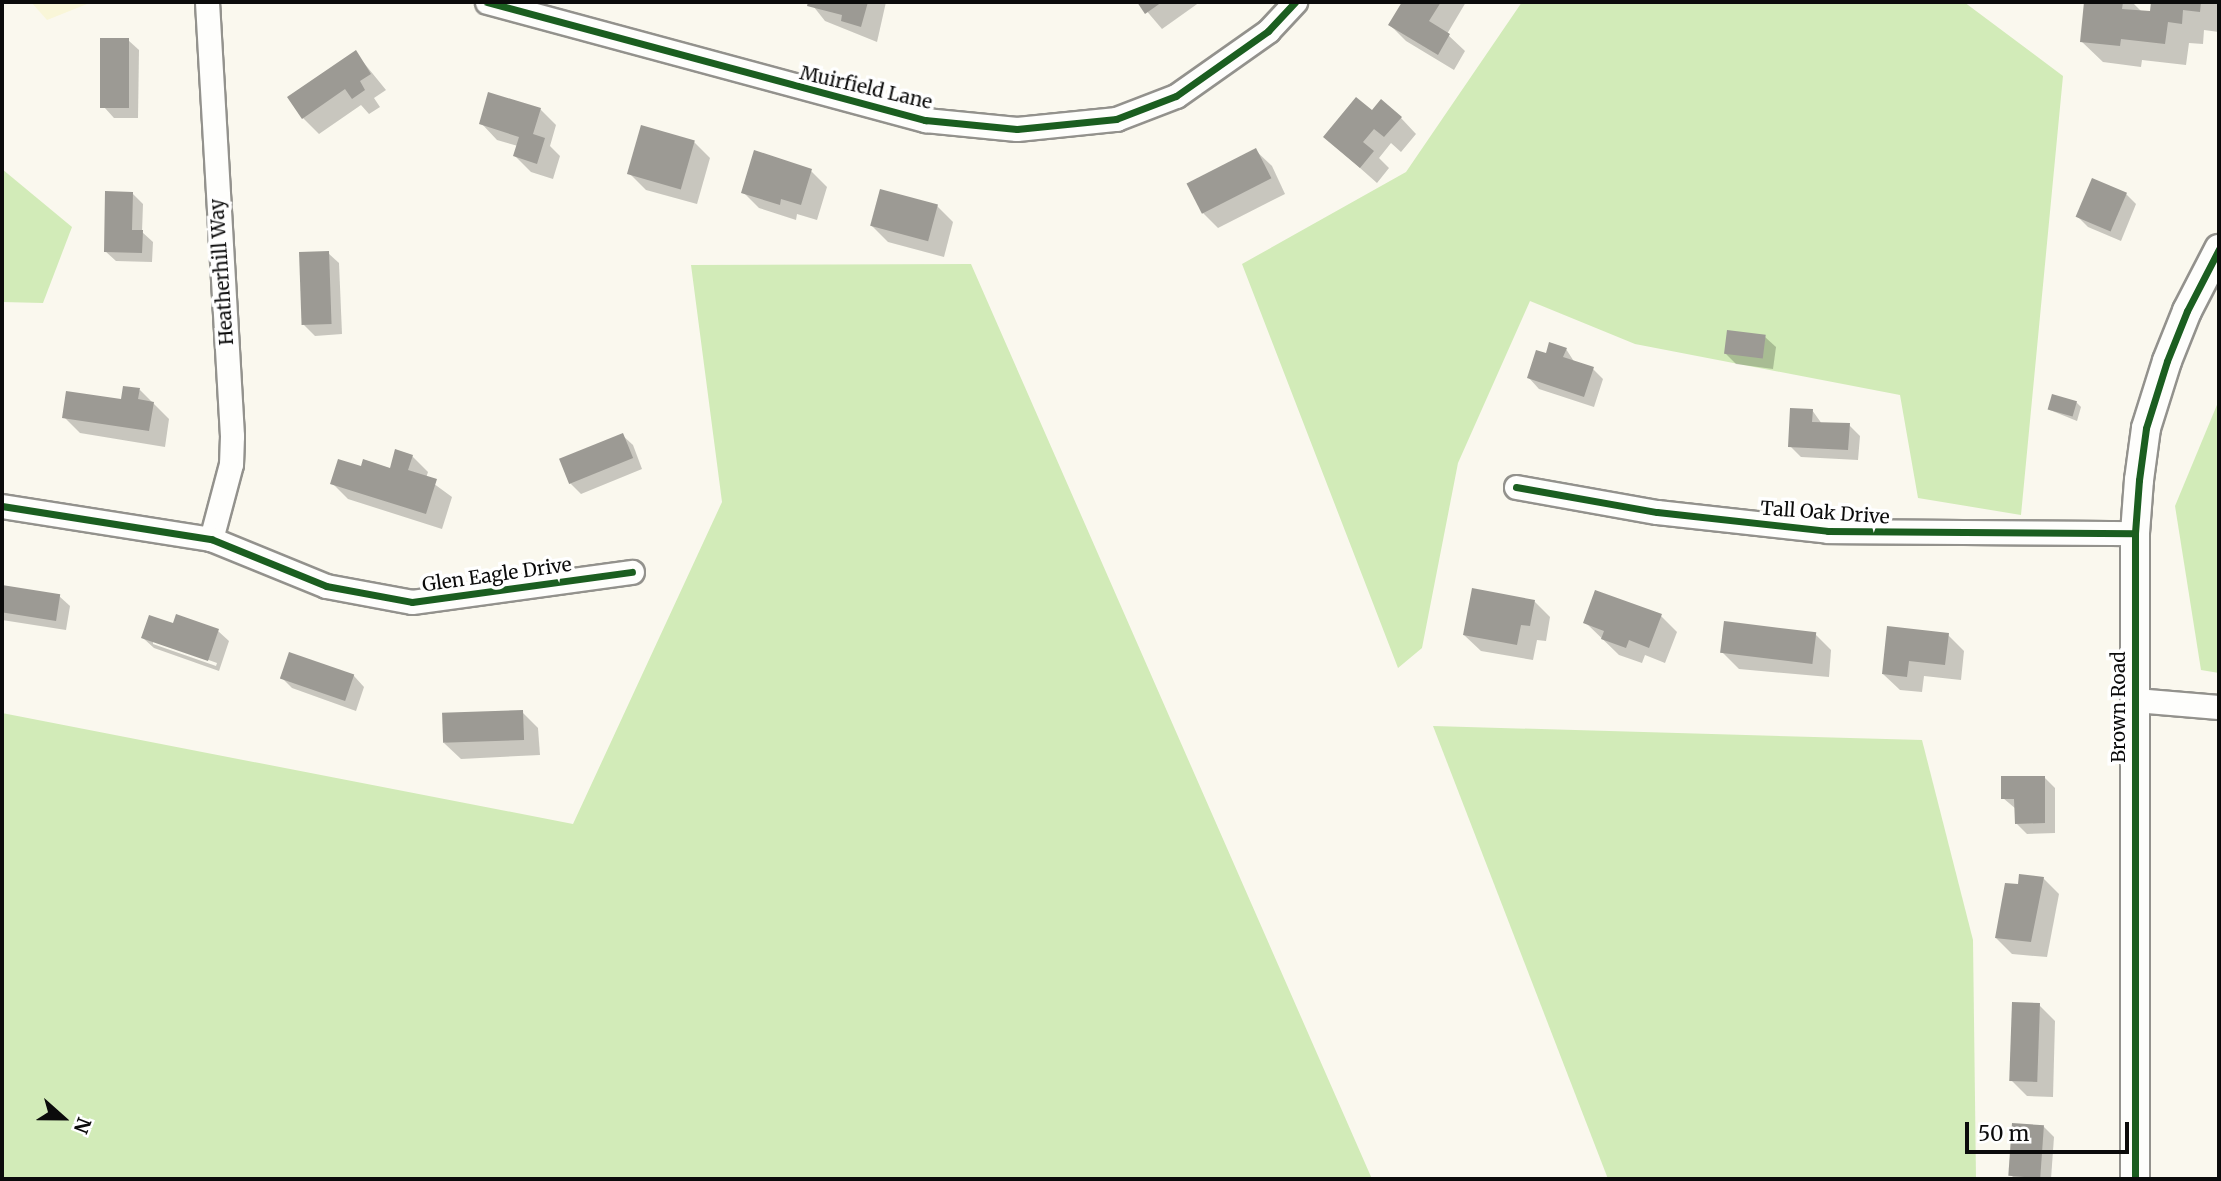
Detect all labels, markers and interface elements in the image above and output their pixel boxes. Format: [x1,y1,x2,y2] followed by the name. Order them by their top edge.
[798,62,934,114] street label: Muirfield Lane
[206,198,238,346] street label: Heatherhill Way
[1760,497,1890,529] street label: Tall Oak Drive
[421,553,573,597] street label: Glen Eagle Drive
[2108,651,2130,763] street label: Brown Road
[28,1083,98,1153] north arrow
[1969,1108,2134,1152] scale bar
[69,1114,97,1137] text: N
[1978,1120,2029,1147] text: 50 m

